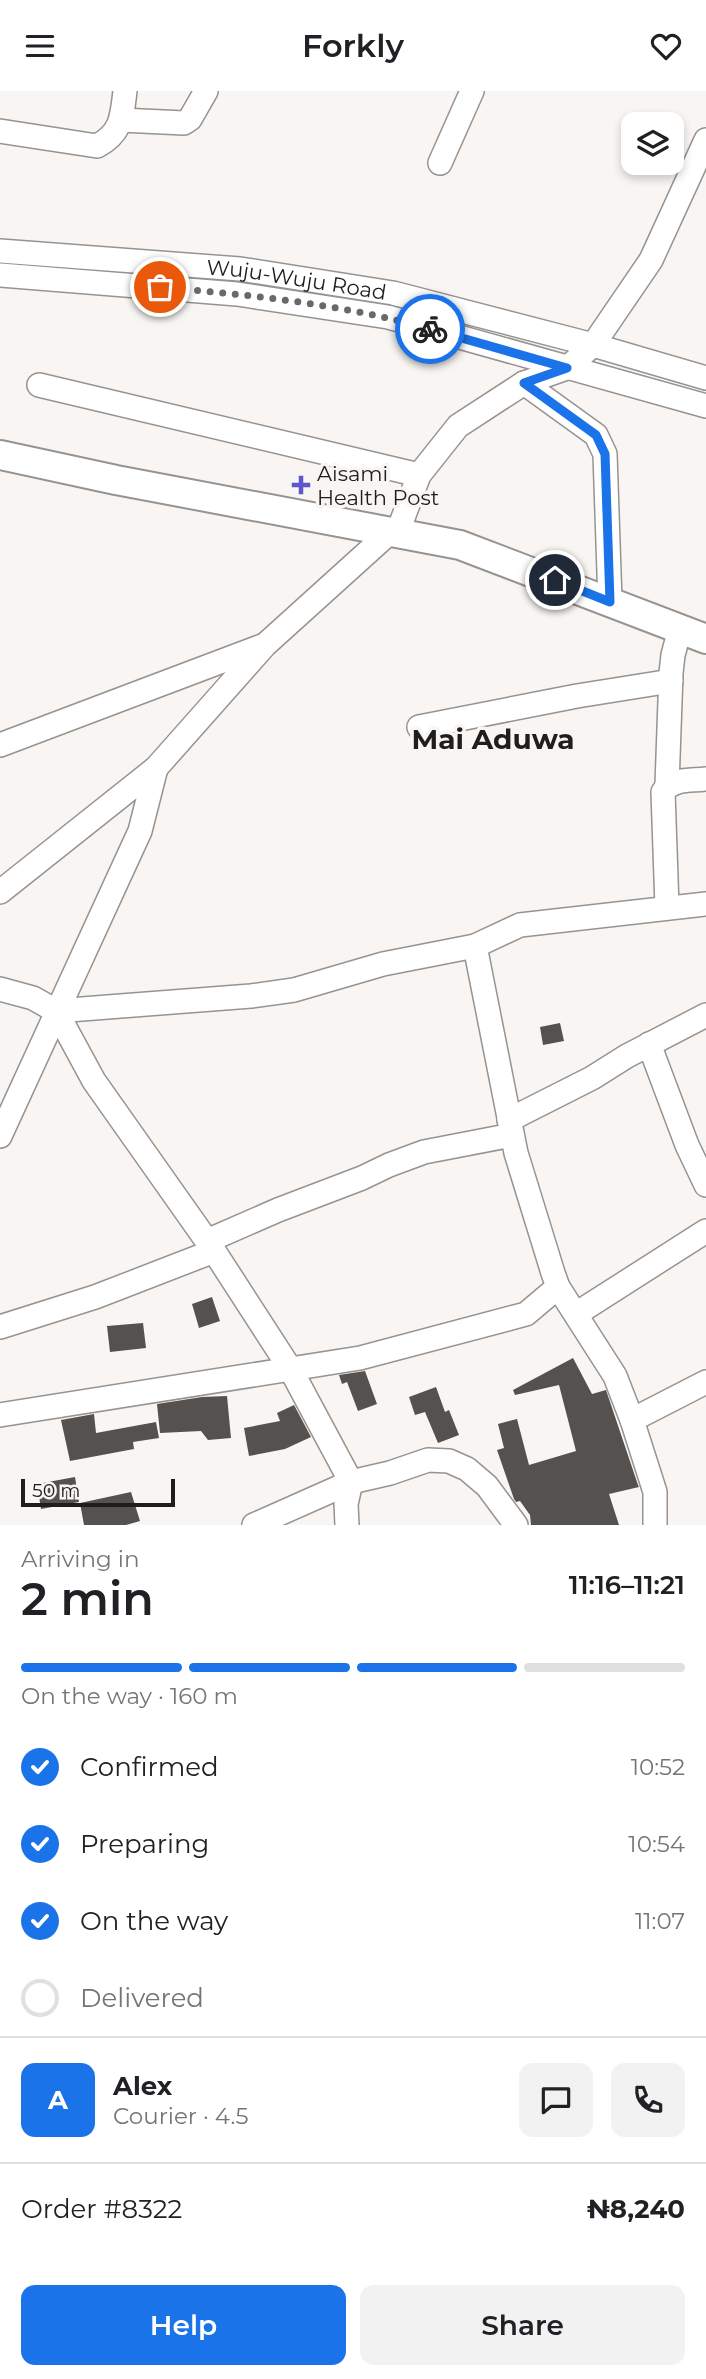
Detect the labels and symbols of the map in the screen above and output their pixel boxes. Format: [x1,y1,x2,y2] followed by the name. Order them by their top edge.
[206,254,388,304] street label: Wuju-Wuju Road
[130,257,190,317] pin
[395,294,465,364] courier
[317,461,439,510] place label: Aisami Health Post
[291,475,311,495] marker: Aisami Health Post
[525,550,585,610] pin
[411,722,575,756] district label: Mai Aduwa
[21,1476,175,1508] scale bar

